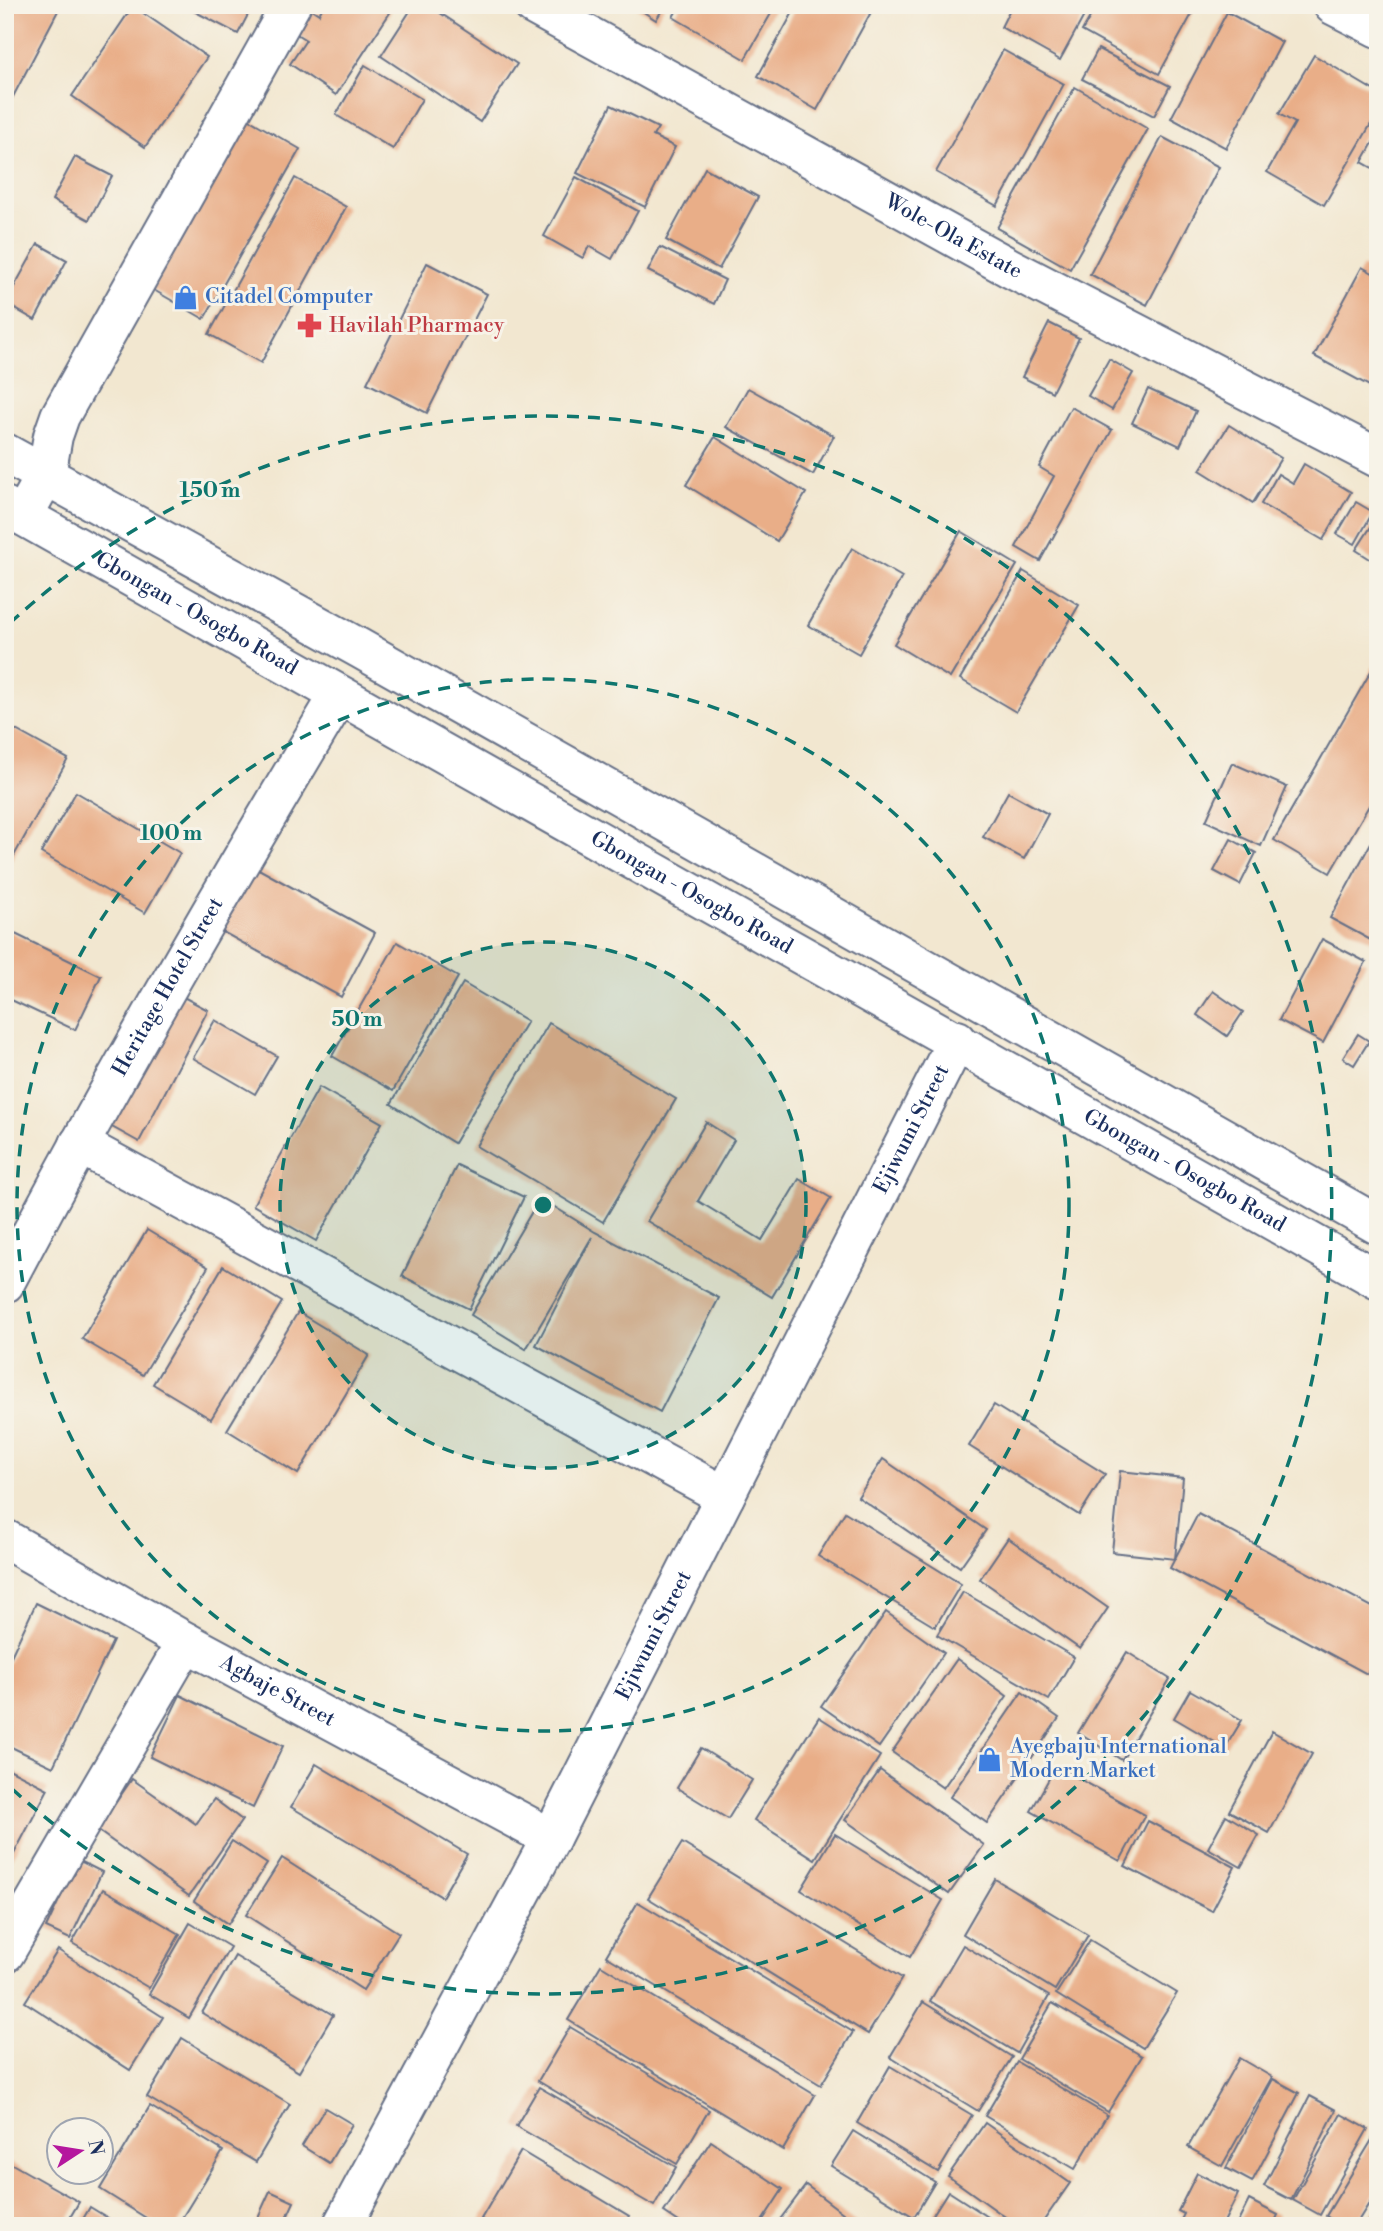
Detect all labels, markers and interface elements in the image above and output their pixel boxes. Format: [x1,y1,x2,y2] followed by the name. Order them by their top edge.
[879,188,1026,285] street label: Wole-Ola Estate
[171,283,199,311] shop icon: Citadel Computer
[205,284,373,310] place label: Citadel Computer
[295,312,323,340] pharmacy icon: Havilah Pharmacy
[329,313,505,339] place label: Havilah Pharmacy
[180,478,240,504] text: 150 m
[91,547,302,681] street label: Gbongan - Osogbo Road
[140,821,202,847] text: 100 m
[586,826,797,960] street label: Gbongan - Osogbo Road
[107,893,230,1081] street label: Heritage Hotel Street
[332,1007,382,1033] text: 50 m
[868,1060,956,1198] street label: Ejiwumi Street
[1079,1104,1290,1238] street label: Gbongan - Osogbo Road
[531,1193,555,1217] centre of rings
[610,1566,698,1704] street label: Ejiwumi Street
[214,1649,340,1733] street label: Agbaje Street
[1009,1734,1227,1784] place label: Ayegbaju International Modern Market
[976,1745,1004,1773] shop icon: Ayegbaju International Modern Market
[46,2116,116,2186] north arrow
[82,2138,109,2158] text: N

